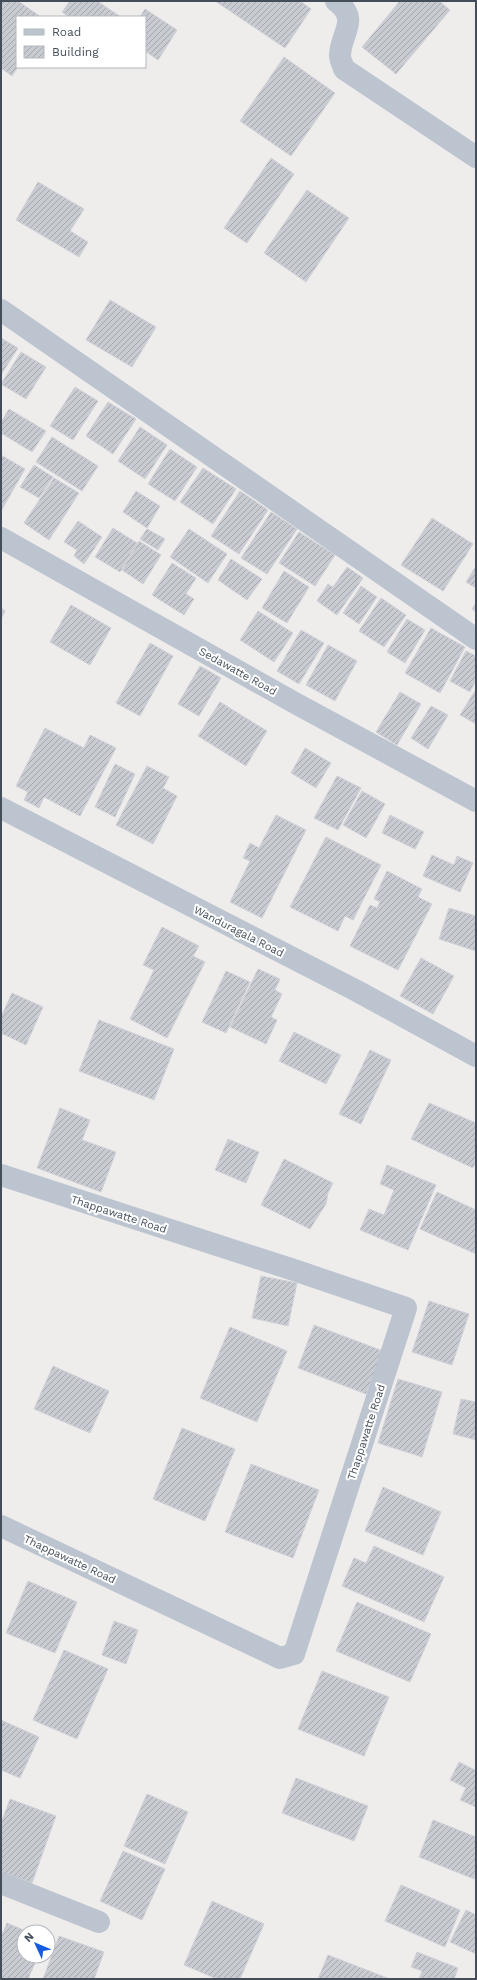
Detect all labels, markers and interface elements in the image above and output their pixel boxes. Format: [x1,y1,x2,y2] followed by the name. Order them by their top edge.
[16,16,146,68] legend
[52,25,81,39] text: Road
[52,45,99,59] text: Building
[197,645,279,698] street label: Sedawatte Road
[192,903,286,960] street label: Wanduragala Road
[69,1193,168,1236] street label: Thappawatte Road
[345,1383,388,1482] street label: Thappawatte Road
[22,1532,118,1586] street label: Thappawatte Road
[16,1924,56,1964] north arrow
[22,1930,37,1945] text: N

